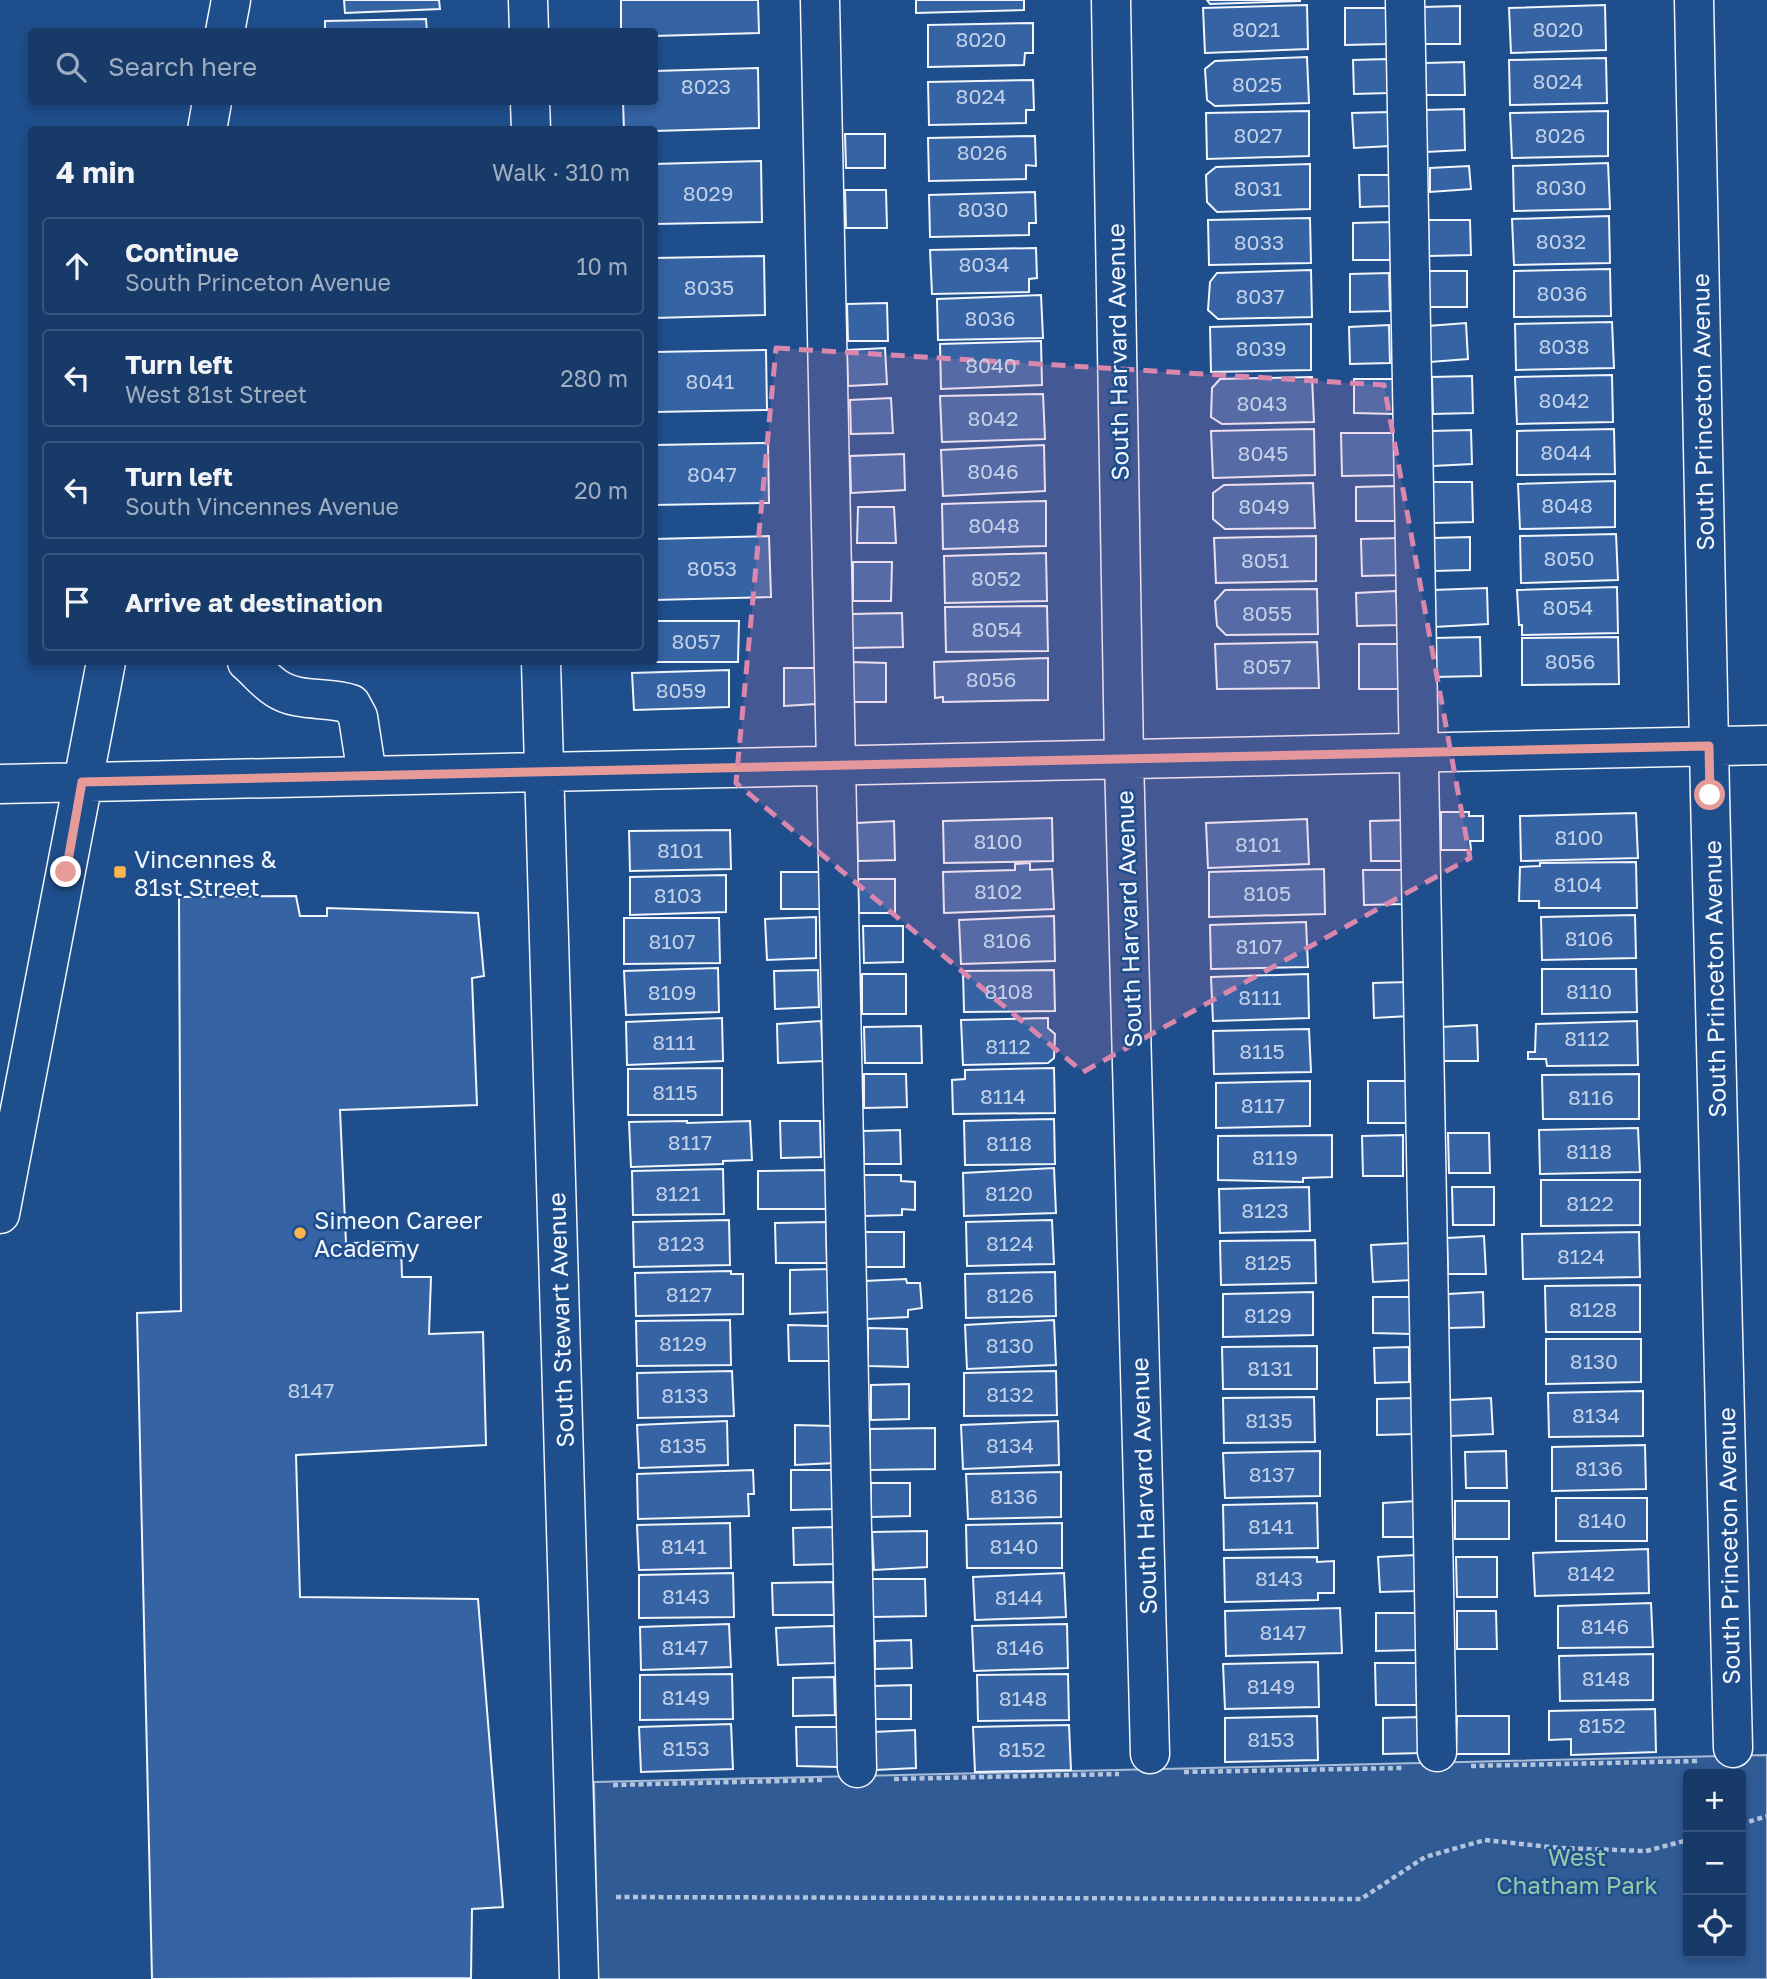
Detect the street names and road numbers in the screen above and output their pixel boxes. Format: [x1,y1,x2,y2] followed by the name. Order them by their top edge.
[1100,223,1134,481] street label: South Harvard Avenue
[1685,273,1719,551] street label: South Princeton Avenue
[1109,790,1147,1048] street label: South Harvard Avenue
[1697,840,1731,1118] street label: South Princeton Avenue
[541,1192,579,1448] street label: South Stewart Avenue
[1124,1357,1162,1615] street label: South Harvard Avenue
[1711,1407,1745,1685] street label: South Princeton Avenue

